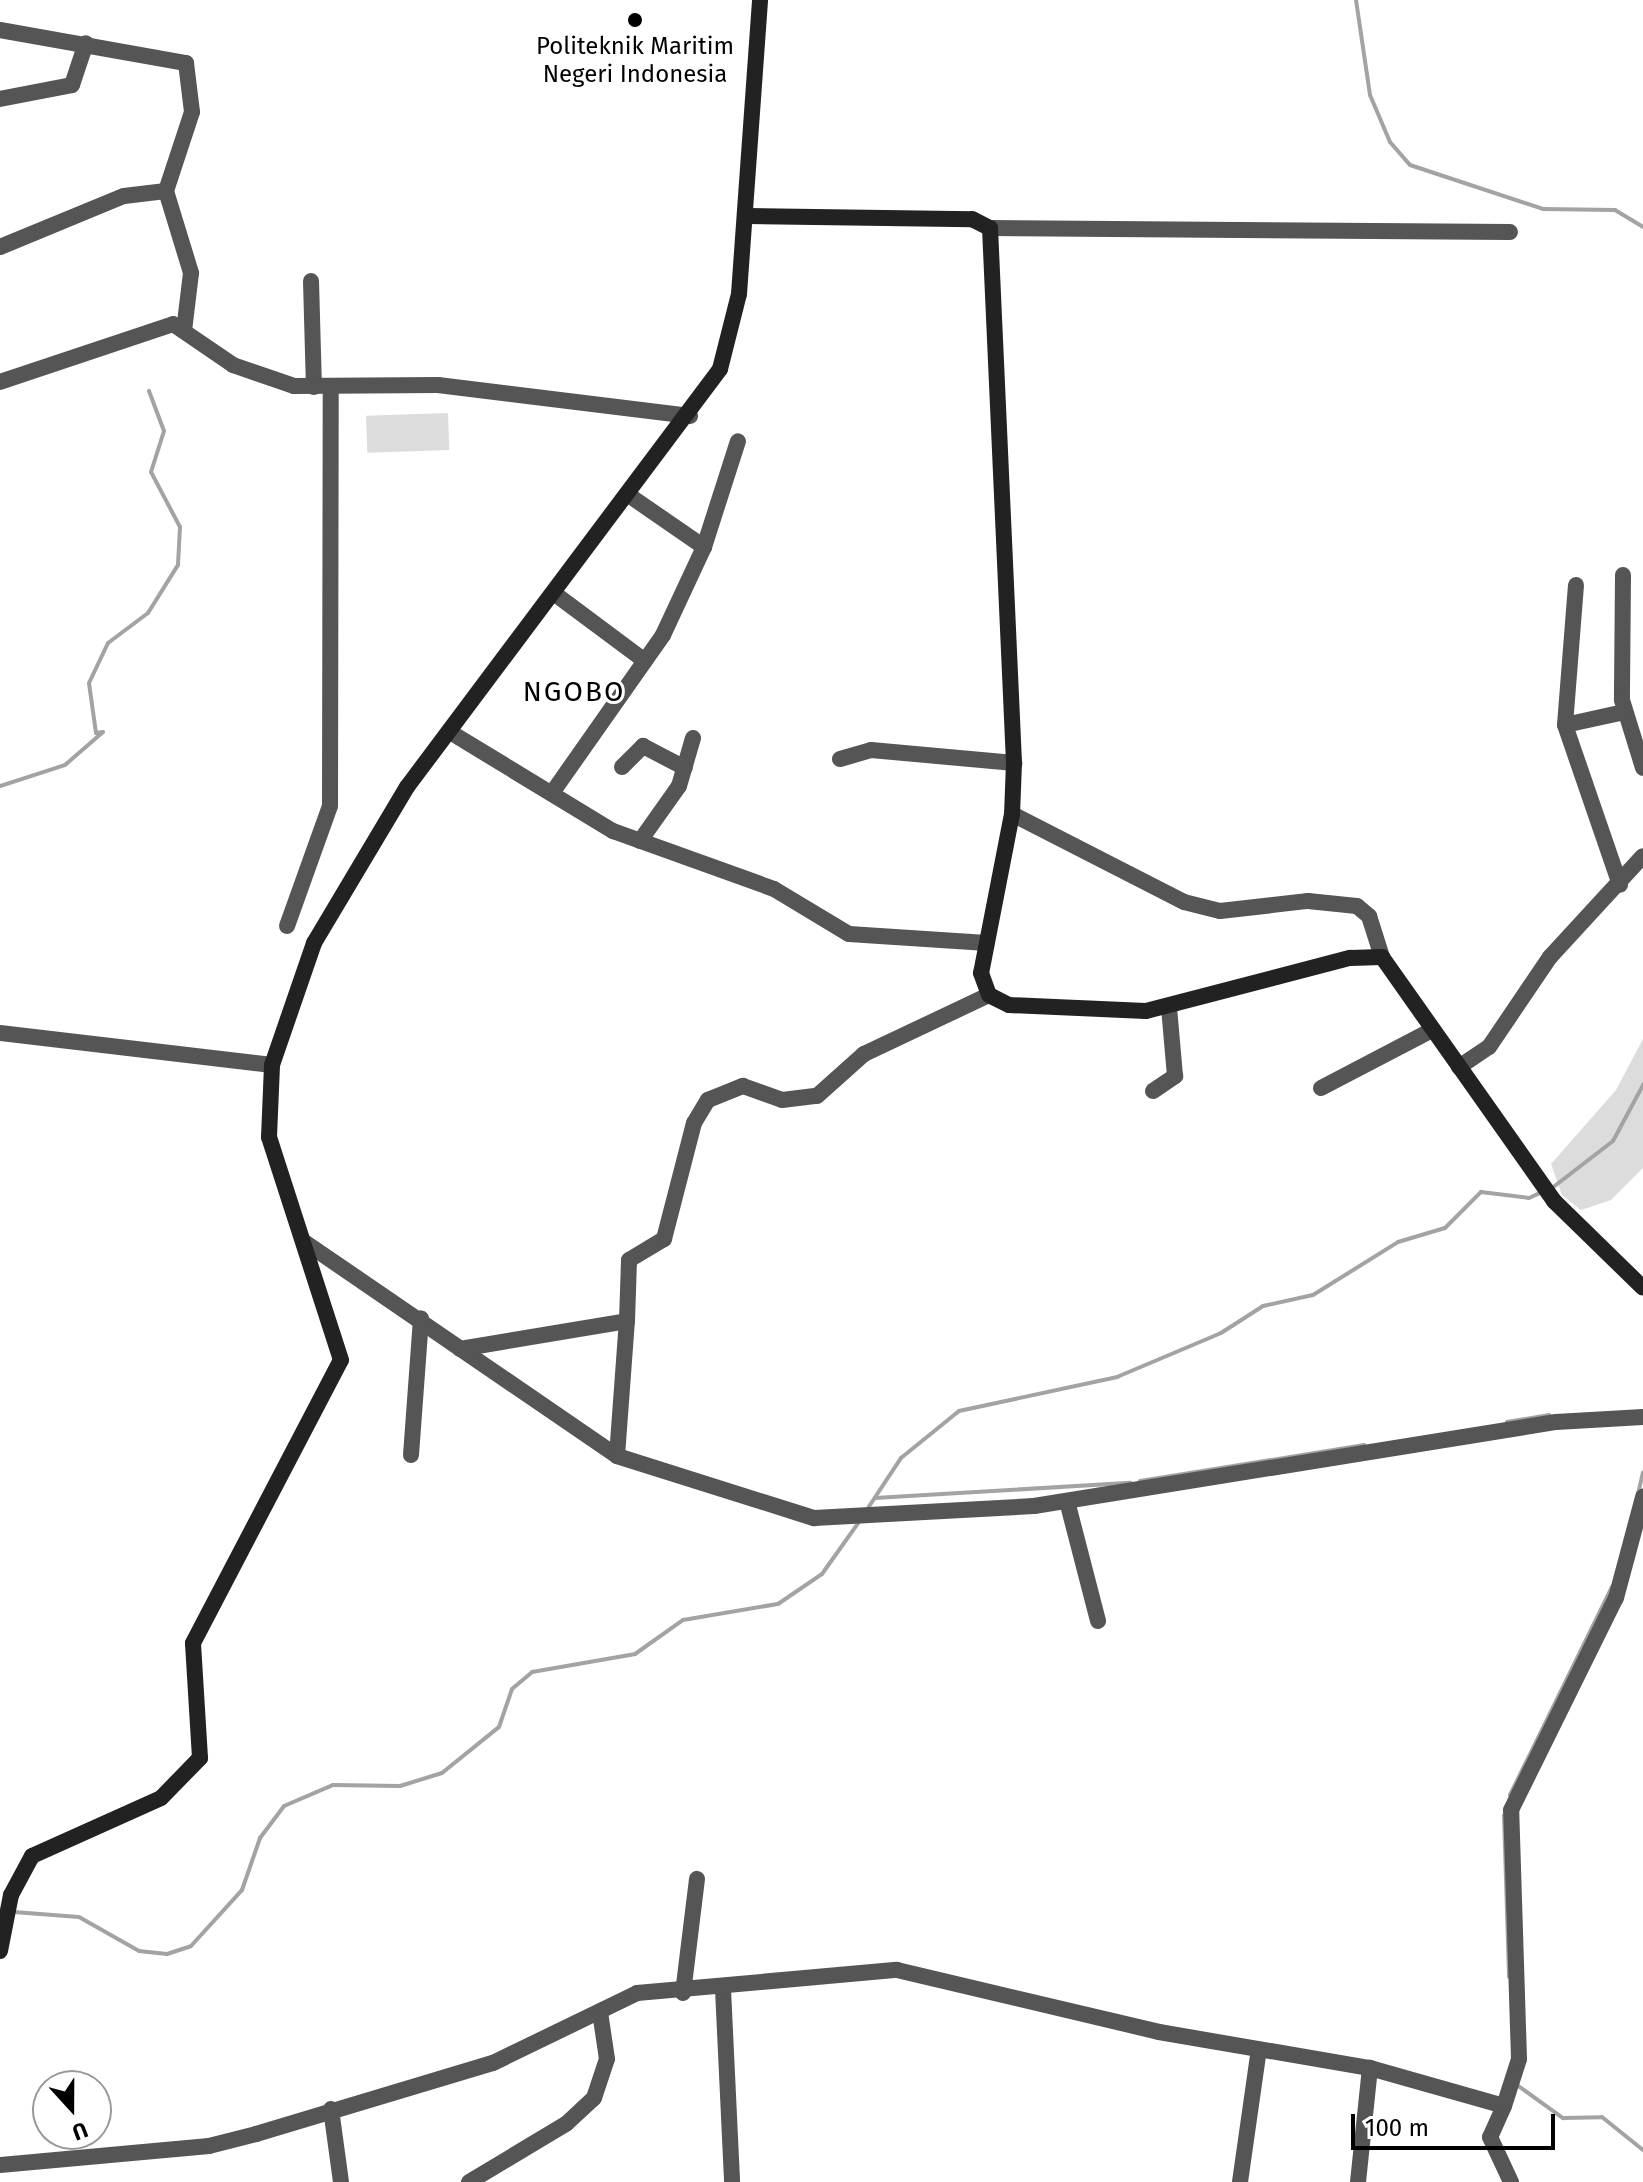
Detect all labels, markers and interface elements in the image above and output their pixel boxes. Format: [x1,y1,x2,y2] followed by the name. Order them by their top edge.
[626,11,644,29] marker: Politeknik Maritim Negeri Indonesia
[536,33,734,89] place label: Politeknik Maritim Negeri Indonesia
[523,675,625,709] district label: NGOBO
[32,2070,112,2150] north arrow
[1355,2098,1559,2148] scale bar
[1365,2114,1429,2142] text: 100 m
[69,2116,92,2146] text: U

